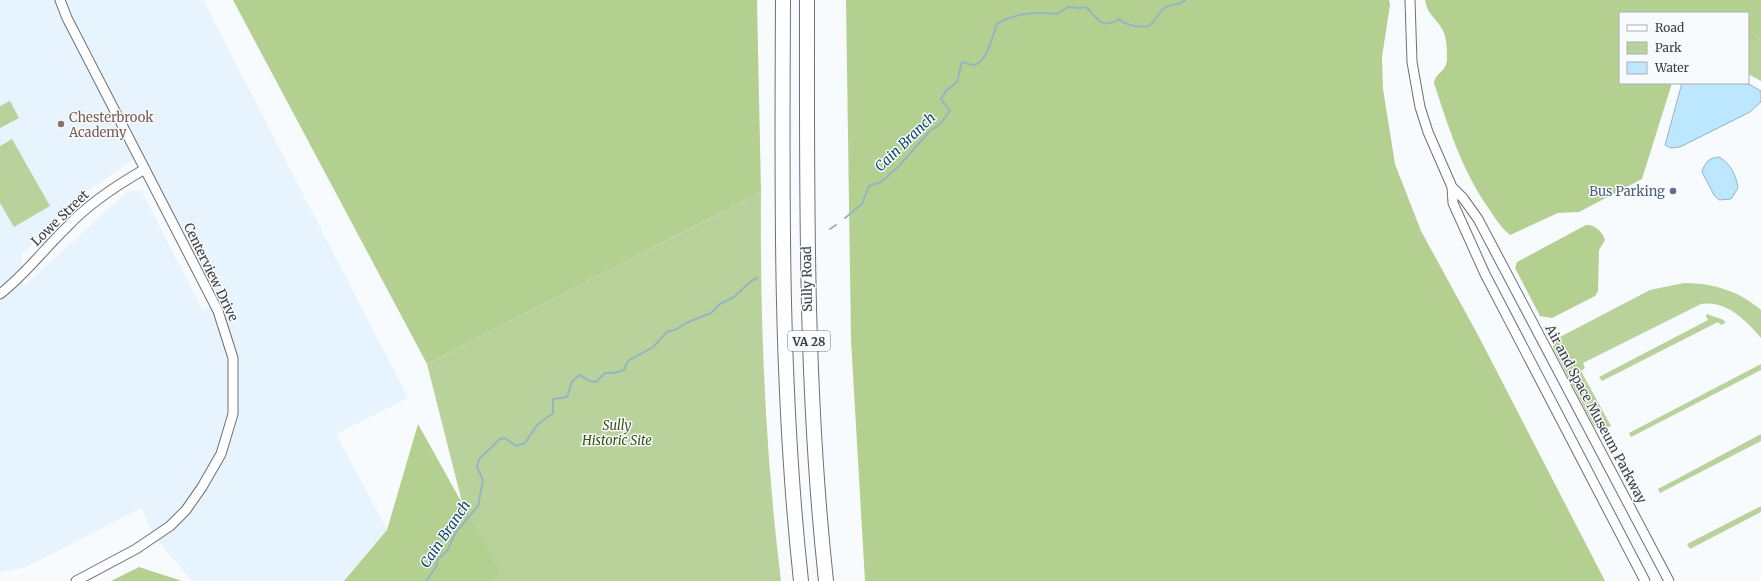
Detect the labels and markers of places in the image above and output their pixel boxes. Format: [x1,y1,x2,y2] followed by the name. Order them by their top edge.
[68,109,154,141] place label: Chesterbrook Academy
[56,119,66,129] marker: Chesterbrook Academy
[1589,183,1665,200] place label: Bus Parking
[1668,186,1678,196] marker: Bus Parking

